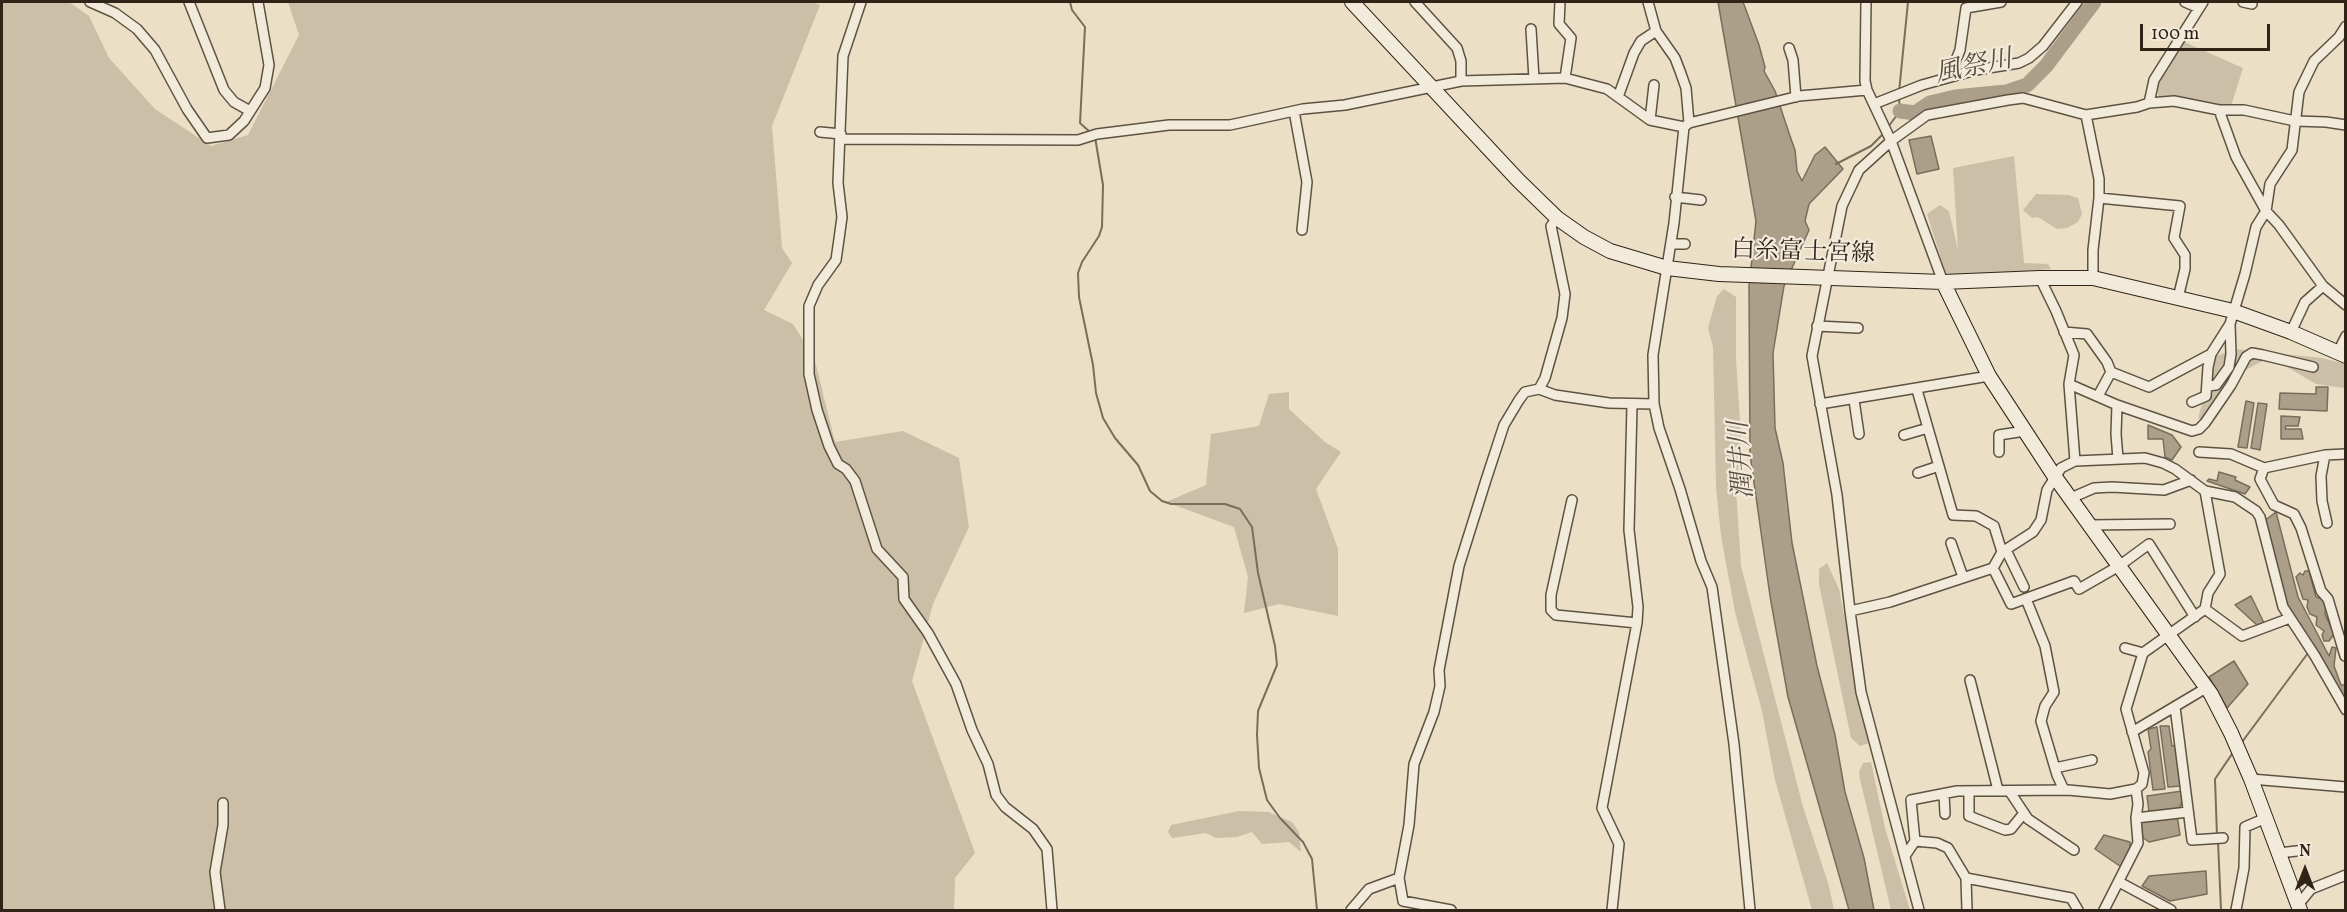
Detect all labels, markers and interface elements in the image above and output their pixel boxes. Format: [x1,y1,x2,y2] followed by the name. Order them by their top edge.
[2143,12,2274,50] scale bar
[2151,22,2200,47] text: 100 m
[1933,46,2015,92] water label: 風祭川
[1731,237,1875,271] street label: 白糸富士宮線
[1726,420,1762,500] water label: 潤井川
[2275,840,2335,900] north arrow
[2299,841,2311,863] text: N

